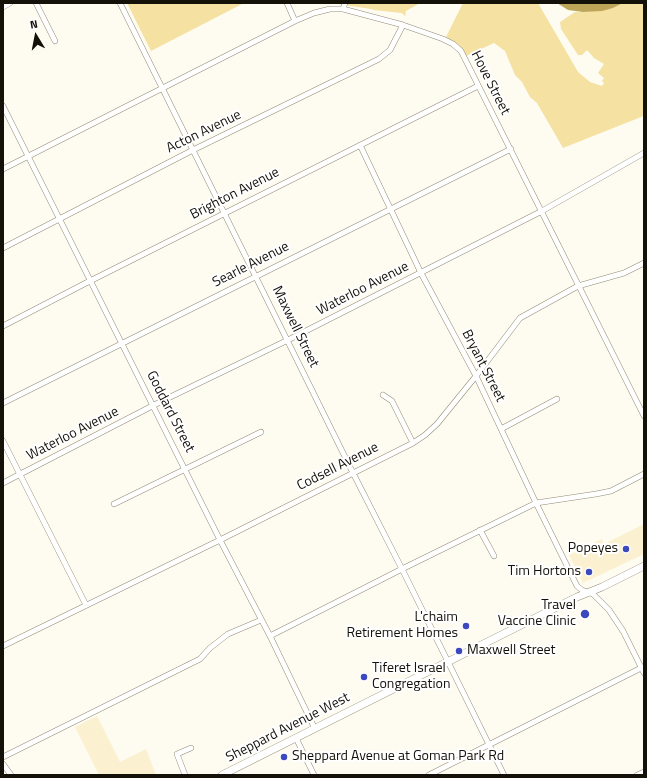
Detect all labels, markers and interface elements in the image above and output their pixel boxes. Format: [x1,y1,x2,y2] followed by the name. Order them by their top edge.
[16,16,56,56] north arrow
[29,16,39,33] text: N
[467,48,513,118] street label: Hove Street
[164,107,244,157] street label: Acton Avenue
[188,164,282,224] street label: Brighton Avenue
[210,239,292,291] street label: Searle Avenue
[314,259,412,319] street label: Waterloo Avenue
[268,284,322,370] street label: Maxwell Street
[458,327,508,405] street label: Bryant Street
[142,369,198,455] street label: Goddard Street
[24,404,122,464] street label: Waterloo Avenue
[294,439,382,495] street label: Codsell Avenue
[568,541,618,557] place label: Popeyes
[621,544,631,554] marker: Popeyes
[508,564,581,580] place label: Tim Hortons
[584,567,594,577] marker: Tim Hortons
[498,598,576,630] place label: Travel Vaccine Clinic
[579,608,591,620] marker: Travel Vaccine Clinic
[346,610,458,642] place label: L'chaim Retirement Homes
[461,621,471,631] marker: L'chaim Retirement Homes
[467,643,555,659] place label: Maxwell Street
[454,646,464,656] marker: Maxwell Street
[372,661,450,694] place label: Tiferet Israel Congregation
[359,672,369,682] marker: Tiferet Israel Congregation
[223,690,353,766] street label: Sheppard Avenue West
[292,749,504,765] place label: Sheppard Avenue at Goman Park Rd
[279,752,289,762] marker: Sheppard Avenue at Goman Park Rd

